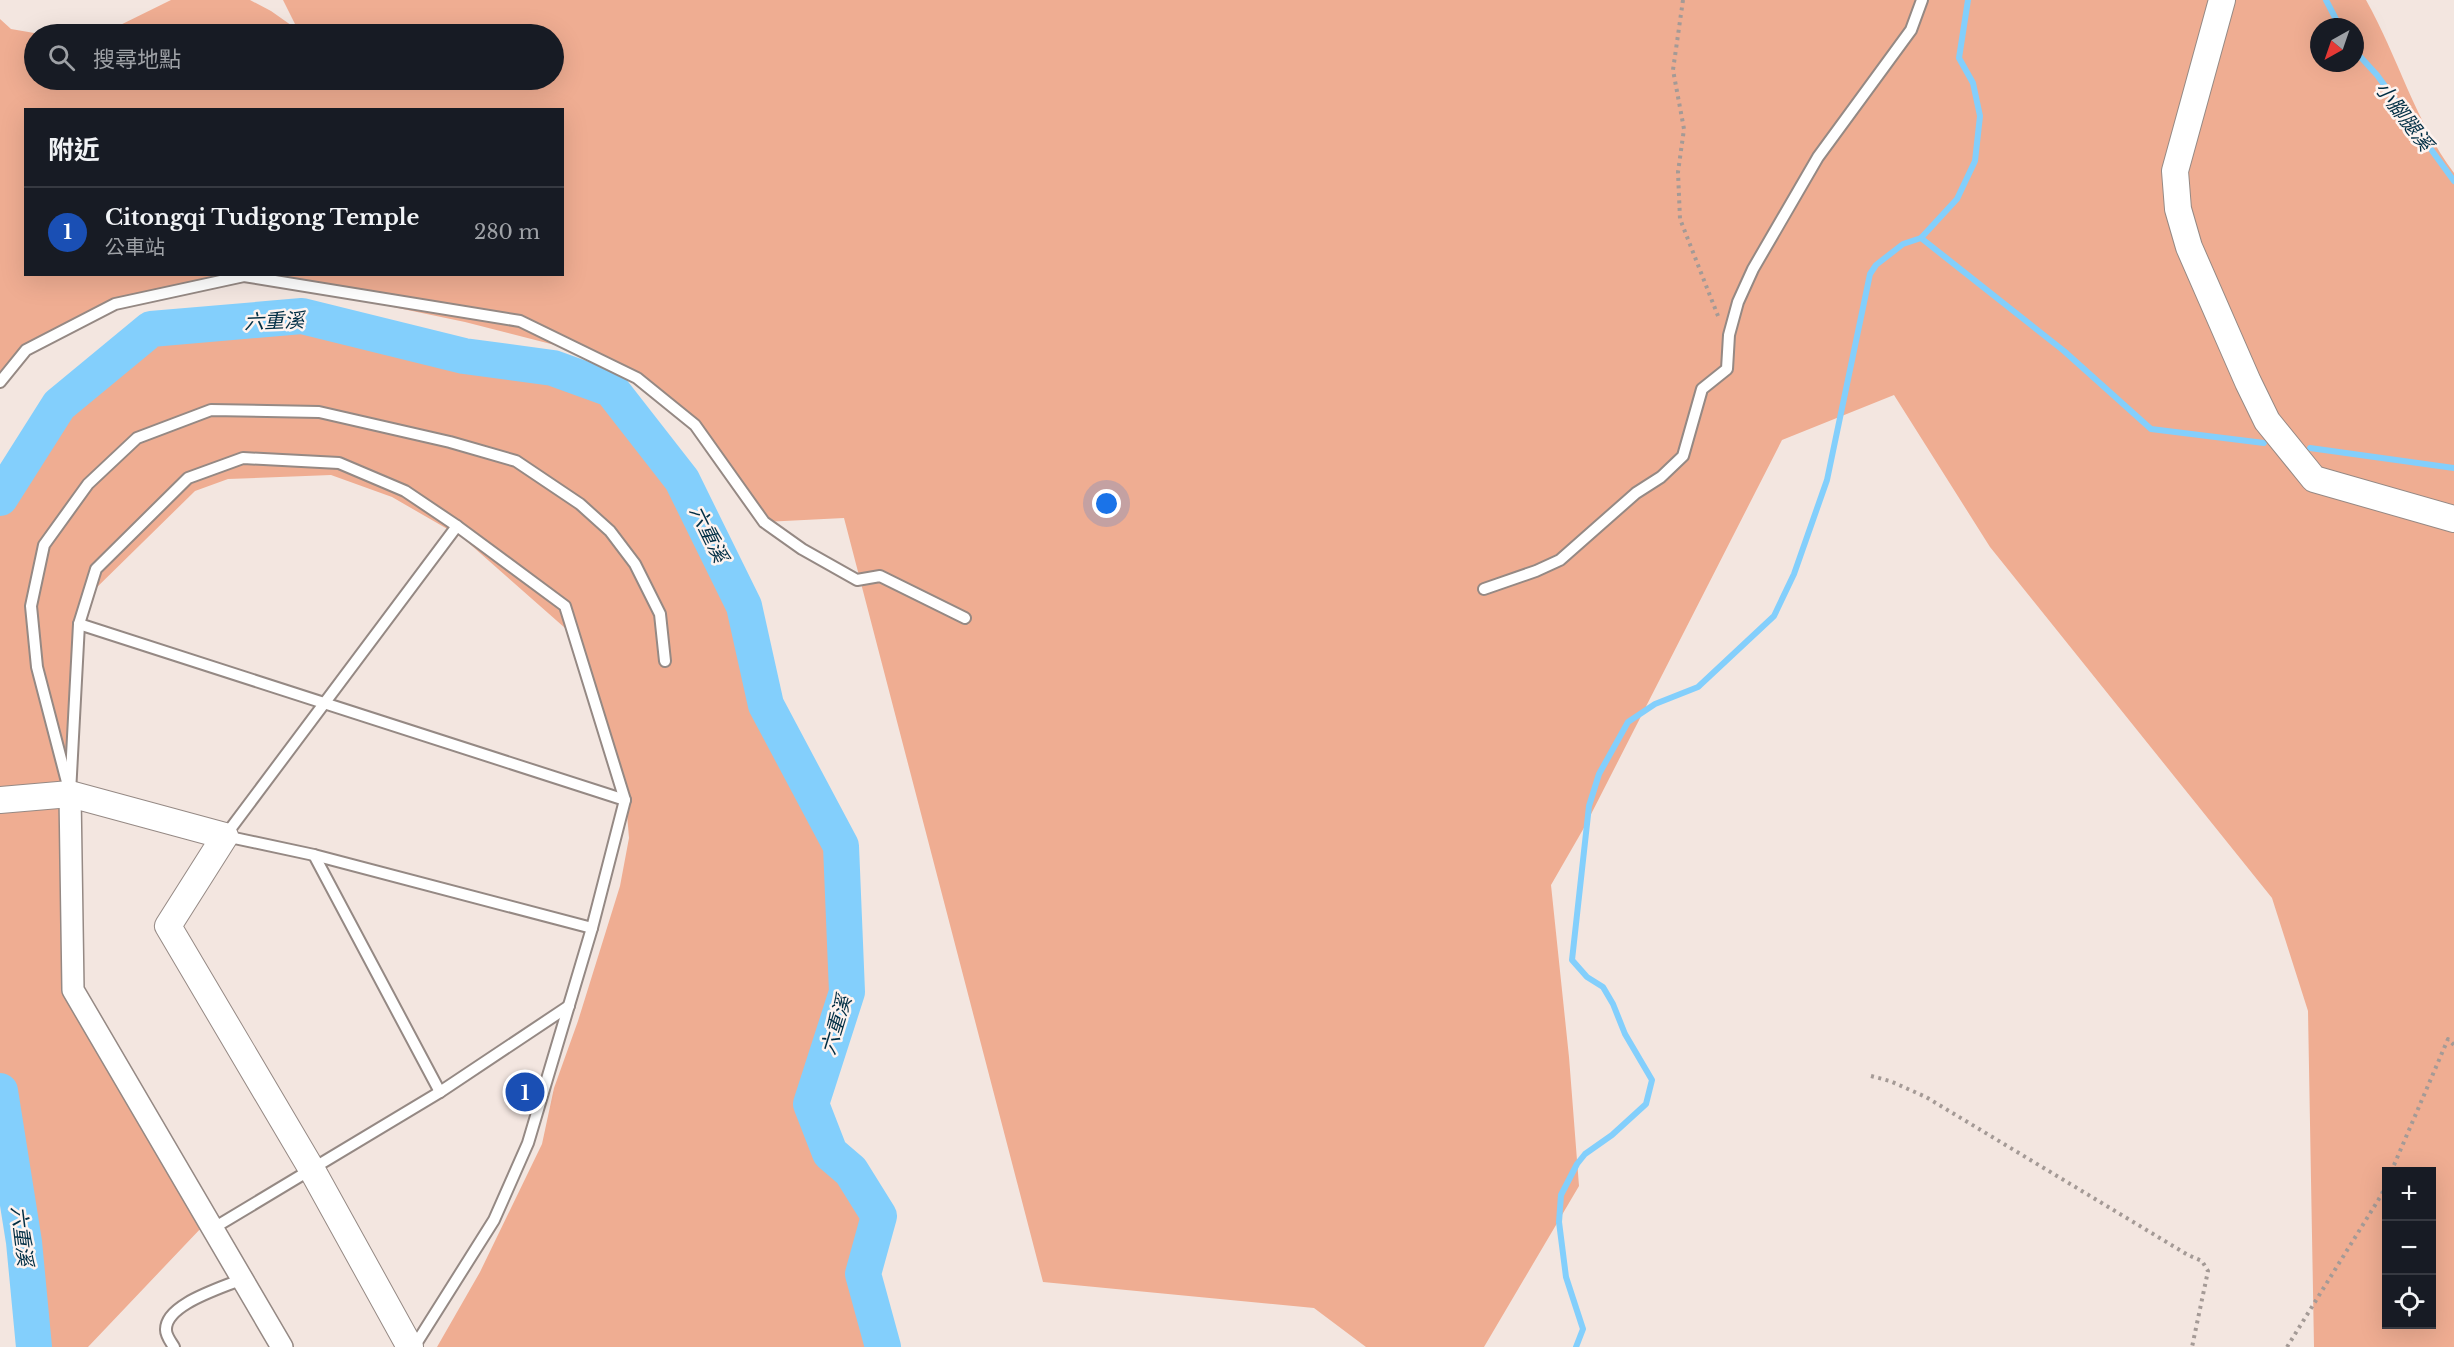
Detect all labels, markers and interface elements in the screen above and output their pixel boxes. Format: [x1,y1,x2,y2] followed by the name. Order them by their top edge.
[2310,18,2364,72] north arrow
[24,24,564,90] search box
[45,41,78,74] icon: search
[93,46,181,73] text: 搜尋地點
[2370,77,2439,158] water label: 小腳腿溪
[48,134,100,166] text: 附近
[105,204,419,231] text: Citongqi Tudigong Temple
[63,220,72,244] text: 1
[474,220,540,244] text: 280 m
[105,235,165,259] text: 公車站
[244,308,307,334] water label: 六重溪
[1092,489,1121,518] your location
[685,502,734,569] water label: 六重溪
[816,990,857,1057] water label: 六重溪
[506,1070,544,1114] pin: 1
[2382,1167,2436,1329] map controls
[2382,1167,2436,1221] button: +
[6,1205,38,1270] water label: 六重溪
[2382,1221,2436,1275] button: −
[2382,1275,2436,1329] button: locate

